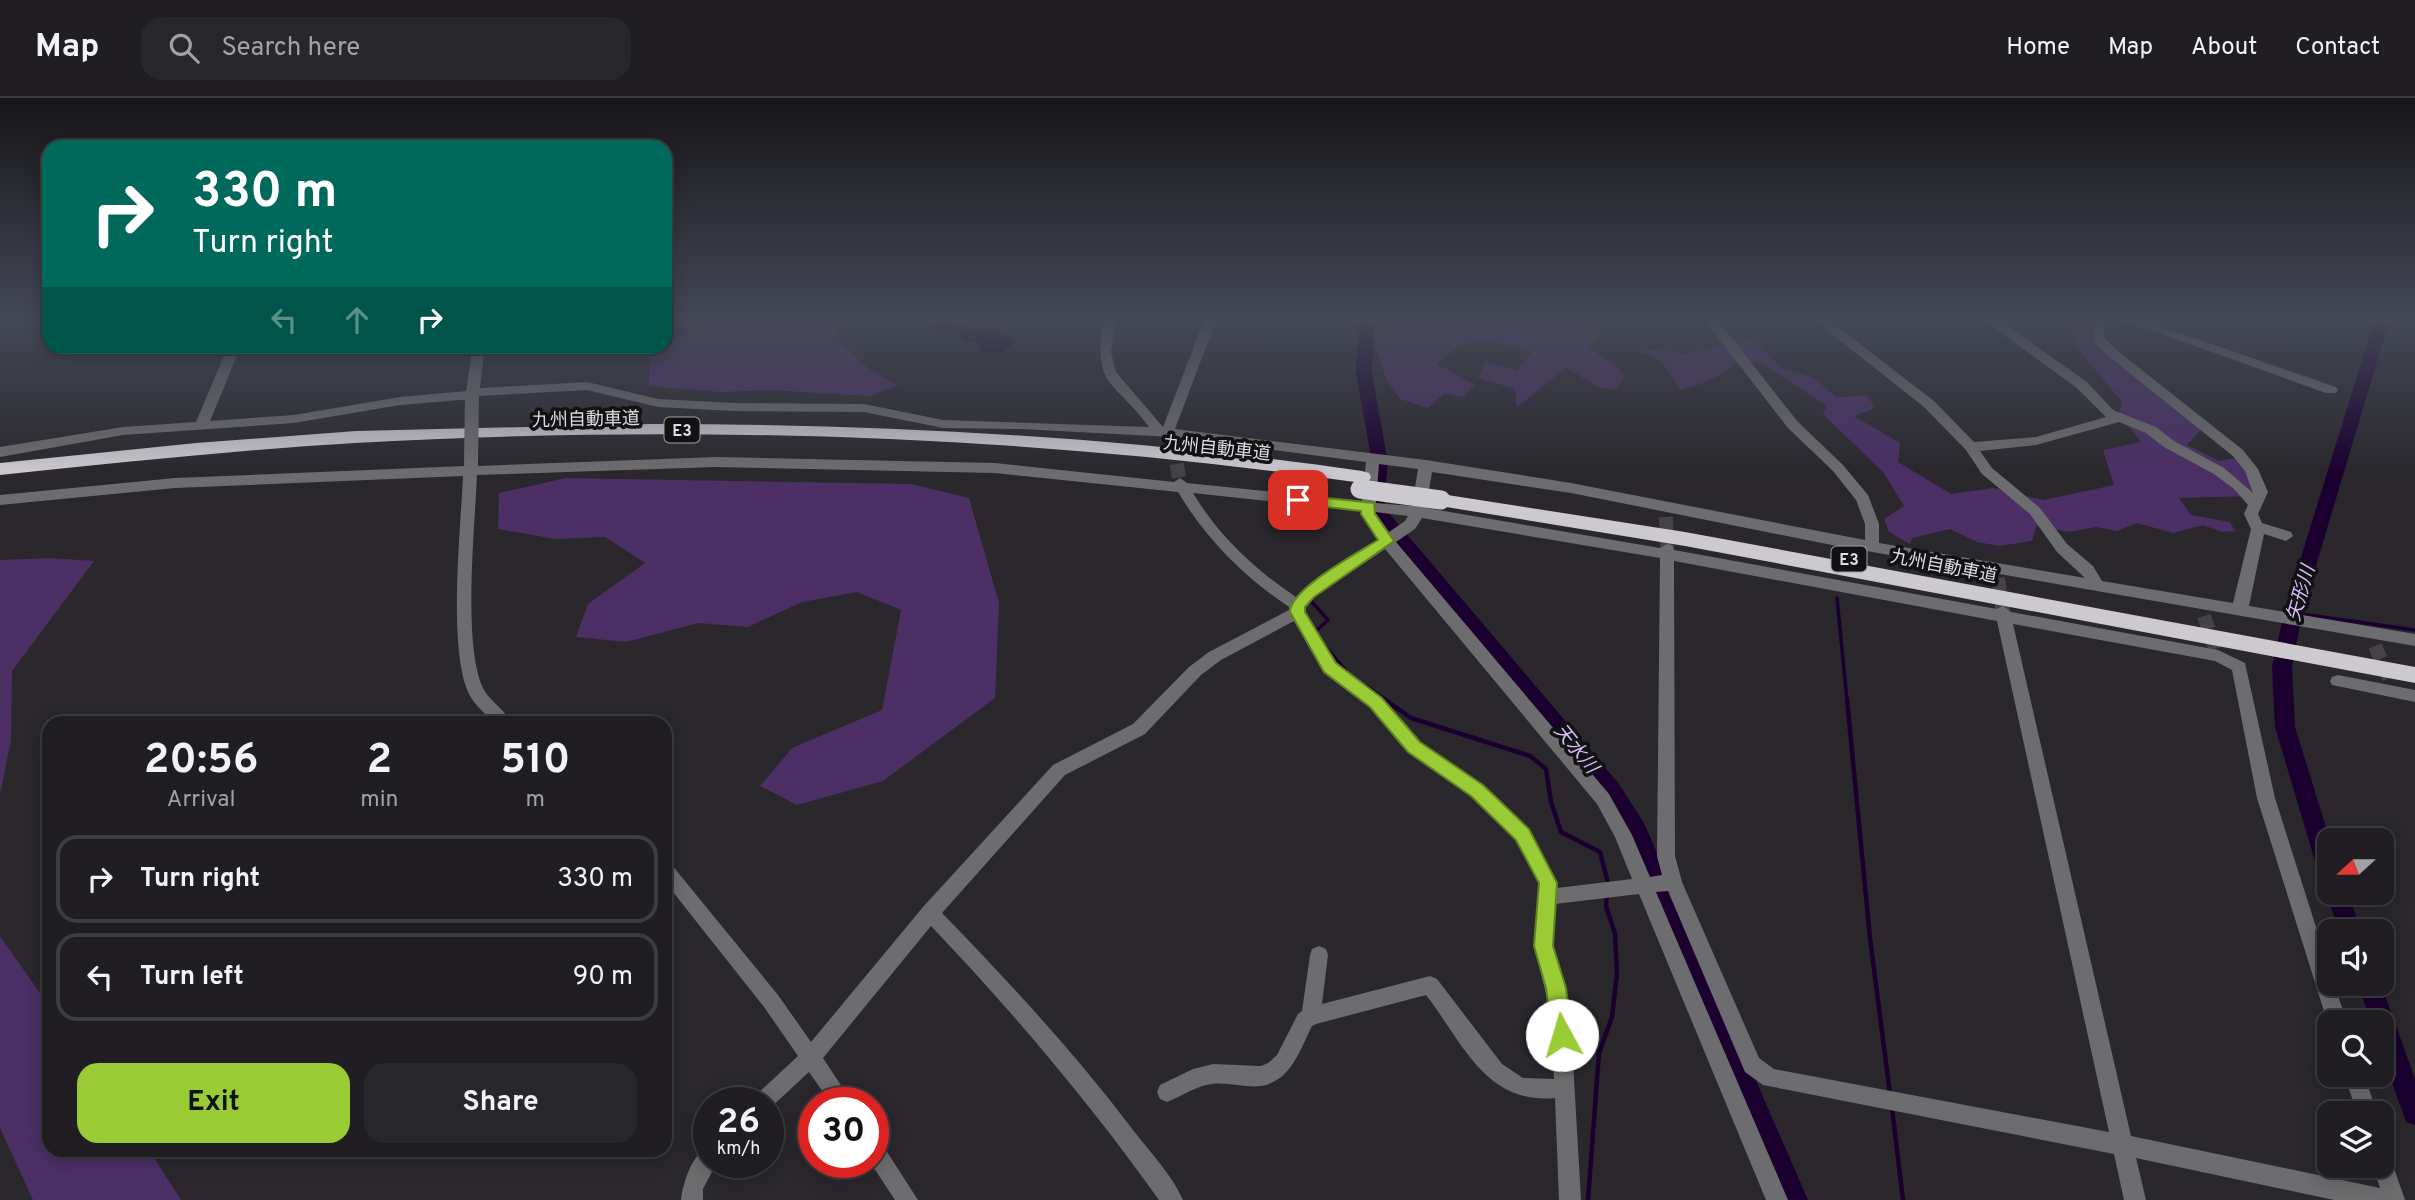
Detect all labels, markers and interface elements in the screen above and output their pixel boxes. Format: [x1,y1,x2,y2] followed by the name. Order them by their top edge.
[141,17,631,80] search box
[35,27,99,69] text: Map
[165,29,203,67] icon: search
[221,32,360,65] text: Search here
[2006,33,2070,63] text: Home
[2108,33,2153,63] text: Map
[2191,33,2257,63] text: About
[2295,33,2380,63] text: Contact
[192,163,337,225] text: 330 m
[77,168,168,259] icon: right
[192,224,334,264] text: Turn right
[265,301,303,339] icon: left
[338,301,376,339] icon: ahead
[411,301,449,339] icon: right
[532,408,640,433] street label: 九州自動車道
[664,418,700,442] road number: E3
[1162,432,1272,467] street label: 九州自動車道
[1268,470,1328,530] pin
[1279,481,1317,519] icon: arrive
[1832,546,1867,572] road number: E3
[1889,546,1999,589] street label: 九州自動車道
[2283,561,2322,624] water label: 矢形川
[1548,720,1604,781] water label: 天水川
[144,735,259,788] text: 20:56
[367,735,392,788] text: 2
[500,735,570,788] text: 510
[167,786,235,815] text: Arrival
[360,786,399,815] text: min
[526,786,545,815] text: m
[2317,828,2394,905] north arrow
[2317,828,2394,1178] map controls
[81,860,119,898] icon: right
[140,863,260,896] text: Turn right
[557,863,633,896] text: 330 m
[2317,919,2394,996] button: sound
[81,958,119,996] icon: left
[140,961,244,994] text: Turn left
[573,961,633,994] text: 90 m
[1525,998,1599,1072] position arrow
[2317,1010,2394,1087] button: search
[77,1063,350,1143] button: Exit
[364,1063,637,1143] button: Share
[798,1087,889,1178] speed limit sign: 30
[717,1101,760,1145] text: 26
[2317,1101,2394,1178] button: layers
[717,1138,760,1161] text: km/h

